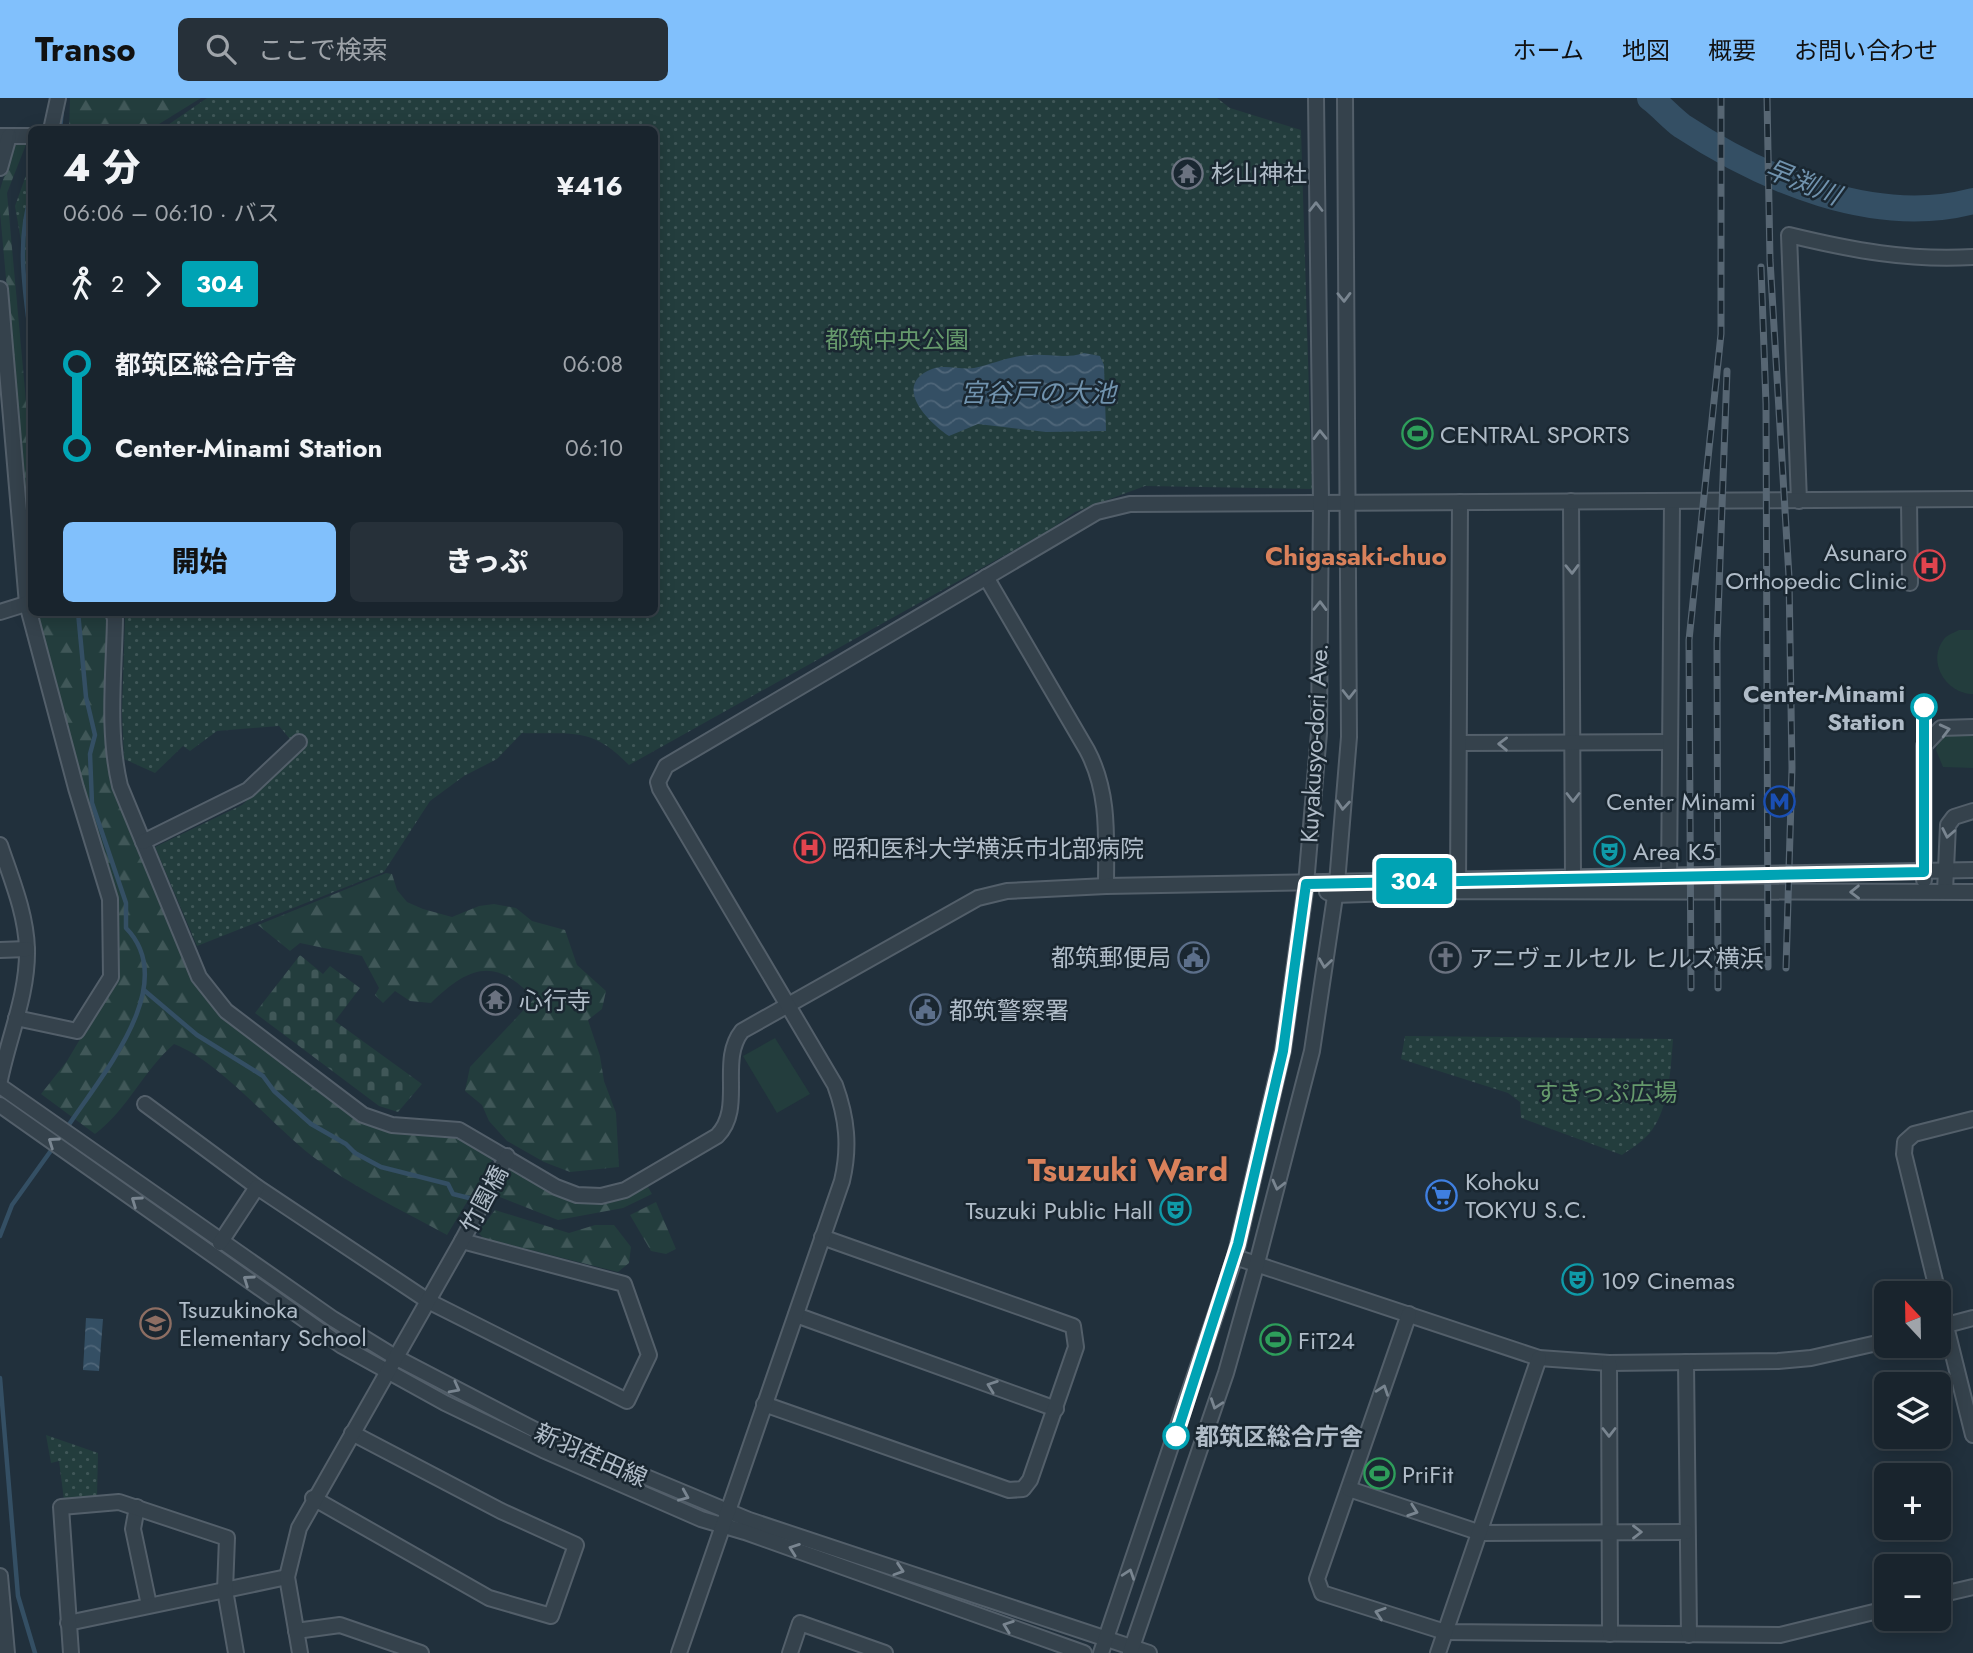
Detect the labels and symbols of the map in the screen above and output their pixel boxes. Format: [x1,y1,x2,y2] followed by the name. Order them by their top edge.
[1760,150,1849,215] water label: 早渕川
[1171,156,1205,190] temple icon: 杉山神社
[1211,156,1307,191] place label: 杉山神社
[1308,201,1324,212] one-way arrow
[1337,292,1352,303] one-way arrow
[825,322,969,357] park label: 都筑中央公園
[960,374,1119,412] water label: 宮谷戸の大池
[1400,417,1434,451] sports icon: CENTRAL SPORTS
[1440,417,1630,452] place label: CENTRAL SPORTS
[1312,429,1328,439] one-way arrow
[1725,535,1907,598] place label: Asunaro Orthopedic Clinic
[1265,537,1447,575] district label: Chigasaki-chuo
[1913,549,1947,583] hospital icon: Asunaro Orthopedic Clinic
[1564,564,1580,575] one-way arrow
[1312,600,1328,610] one-way arrow
[1291,642,1337,844] street label: Kuyakusyo-dori Ave.
[1743,676,1905,739] place label: Center-Minami Station
[1341,689,1357,700] one-way arrow
[1911,694,1937,720] marker: Center-Minami Station
[1939,723,1951,738] one-way arrow
[1497,736,1507,752] one-way arrow
[1606,784,1756,819] place label: Center Minami
[1762,784,1796,818] metro station icon: Center Minami
[1566,791,1581,802] one-way arrow
[1336,800,1351,811] one-way arrow
[1942,826,1957,838] one-way arrow
[792,831,826,865] hospital icon: 昭和医科大学横浜市北部病院
[832,831,1144,866] place label: 昭和医科大学横浜市北部病院
[1593,834,1627,868] theatre icon: Area K5
[1633,834,1715,869] place label: Area K5
[1374,858,1454,904] line badge: 304
[1849,884,1859,900] one-way arrow
[1051,940,1171,975] place label: 都筑郵便局
[1177,940,1211,974] public building icon: 都筑郵便局
[1429,941,1463,975] church icon: アニヴェルセル ヒルズ横浜
[1469,941,1764,976] place label: アニヴェルセル ヒルズ横浜
[1317,957,1332,968] one-way arrow
[479,983,513,1017] temple icon: 心行寺
[519,983,591,1018] place label: 心行寺
[909,993,943,1027] public building icon: 都筑警察署
[949,993,1069,1028] place label: 都筑警察署
[1534,1075,1678,1110] park label: すきっぷ広場
[48,1138,61,1150] one-way arrow
[1028,1147,1228,1193] district label: Tsuzuki Ward
[452,1159,516,1239] street label: 竹園橋
[1465,1164,1588,1227] place label: Kohoku TOKYU S.C.
[1425,1178,1459,1212] supermarket icon: Kohoku TOKYU S.C.
[1272,1179,1286,1191] one-way arrow
[965,1193,1153,1228] place label: Tsuzuki Public Hall
[1159,1193,1193,1227] theatre icon: Tsuzuki Public Hall
[131,1197,144,1209] one-way arrow
[1561,1263,1595,1297] theatre icon: 109 Cinemas
[1601,1263,1735,1298] place label: 109 Cinemas
[243,1276,256,1288] one-way arrow
[1874,1281,1951,1358] north arrow
[179,1292,367,1355] place label: Tsuzukinoka Elementary School
[139,1306,173,1340] school or university icon: Tsuzukinoka Elementary School
[1258,1323,1292,1357] sports icon: FiT24
[1298,1323,1355,1358] place label: FiT24
[448,1380,460,1394] one-way arrow
[986,1380,998,1394] one-way arrow
[1375,1384,1389,1396] one-way arrow
[1210,1397,1224,1409] one-way arrow
[529,1415,653,1495] street label: 新羽荏田線
[1195,1419,1363,1454] place label: 都筑区総合庁舎
[1163,1423,1189,1449] marker: 都筑区総合庁舎
[1601,1427,1617,1437] one-way arrow
[1362,1457,1396,1491] sports icon: PriFit
[1402,1457,1453,1492] place label: PriFit
[677,1487,689,1501] one-way arrow
[1407,1503,1419,1517] one-way arrow
[1633,1524,1643,1540] one-way arrow
[788,1543,800,1557] one-way arrow
[892,1562,905,1576] one-way arrow
[1121,1568,1135,1580] one-way arrow
[1374,1606,1386,1621] one-way arrow
[1002,1620,1014,1634] one-way arrow

